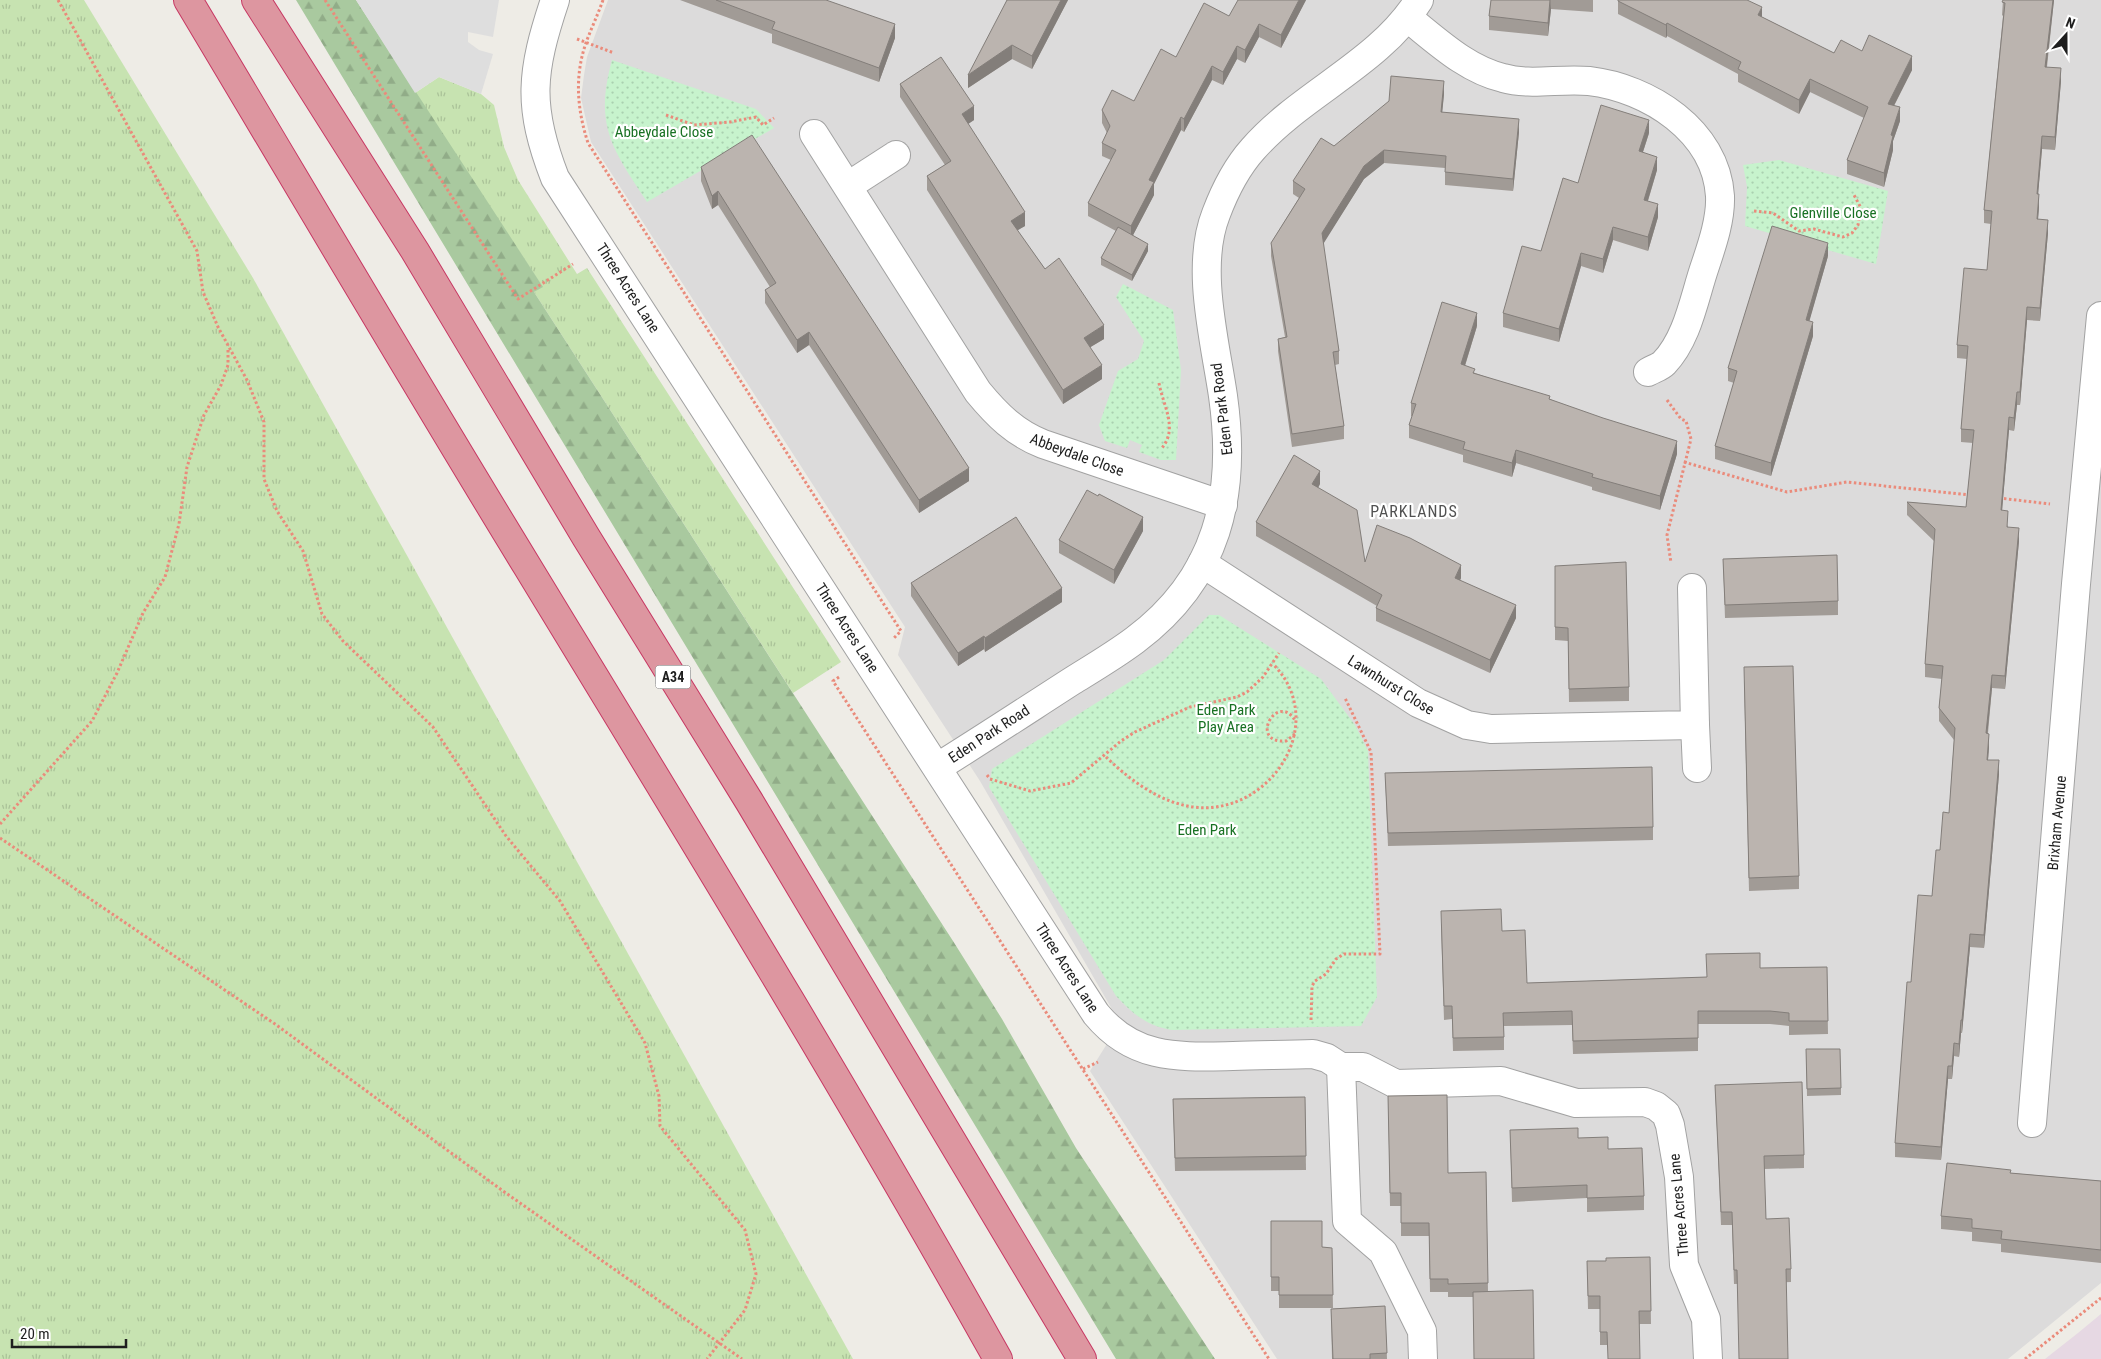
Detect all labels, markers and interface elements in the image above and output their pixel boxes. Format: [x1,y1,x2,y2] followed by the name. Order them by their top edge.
[2041,10,2091,60] north arrow
[2064,14,2078,32] text: N
[615,123,713,141] park label: Abbeydale Close
[1789,204,1877,222] park label: Glenville Close
[592,240,664,336] street label: Three Acres Lane
[1207,362,1237,456] street label: Eden Park Road
[1028,430,1126,480] street label: Abbeydale Close
[1370,502,1458,521] district label: PARKLANDS
[811,580,883,676] street label: Three Acres Lane
[1344,651,1438,719] street label: Lawnhurst Close
[656,666,690,689] road number: A34
[945,701,1033,767] street label: Eden Park Road
[1196,701,1256,736] park label: Eden Park Play Area
[2044,775,2070,871] street label: Brixham Avenue
[1177,821,1237,839] park label: Eden Park
[1031,920,1103,1016] street label: Three Acres Lane
[1666,1153,1692,1257] street label: Three Acres Lane
[12,1316,126,1348] scale bar
[20,1325,50,1343] text: 20 m

